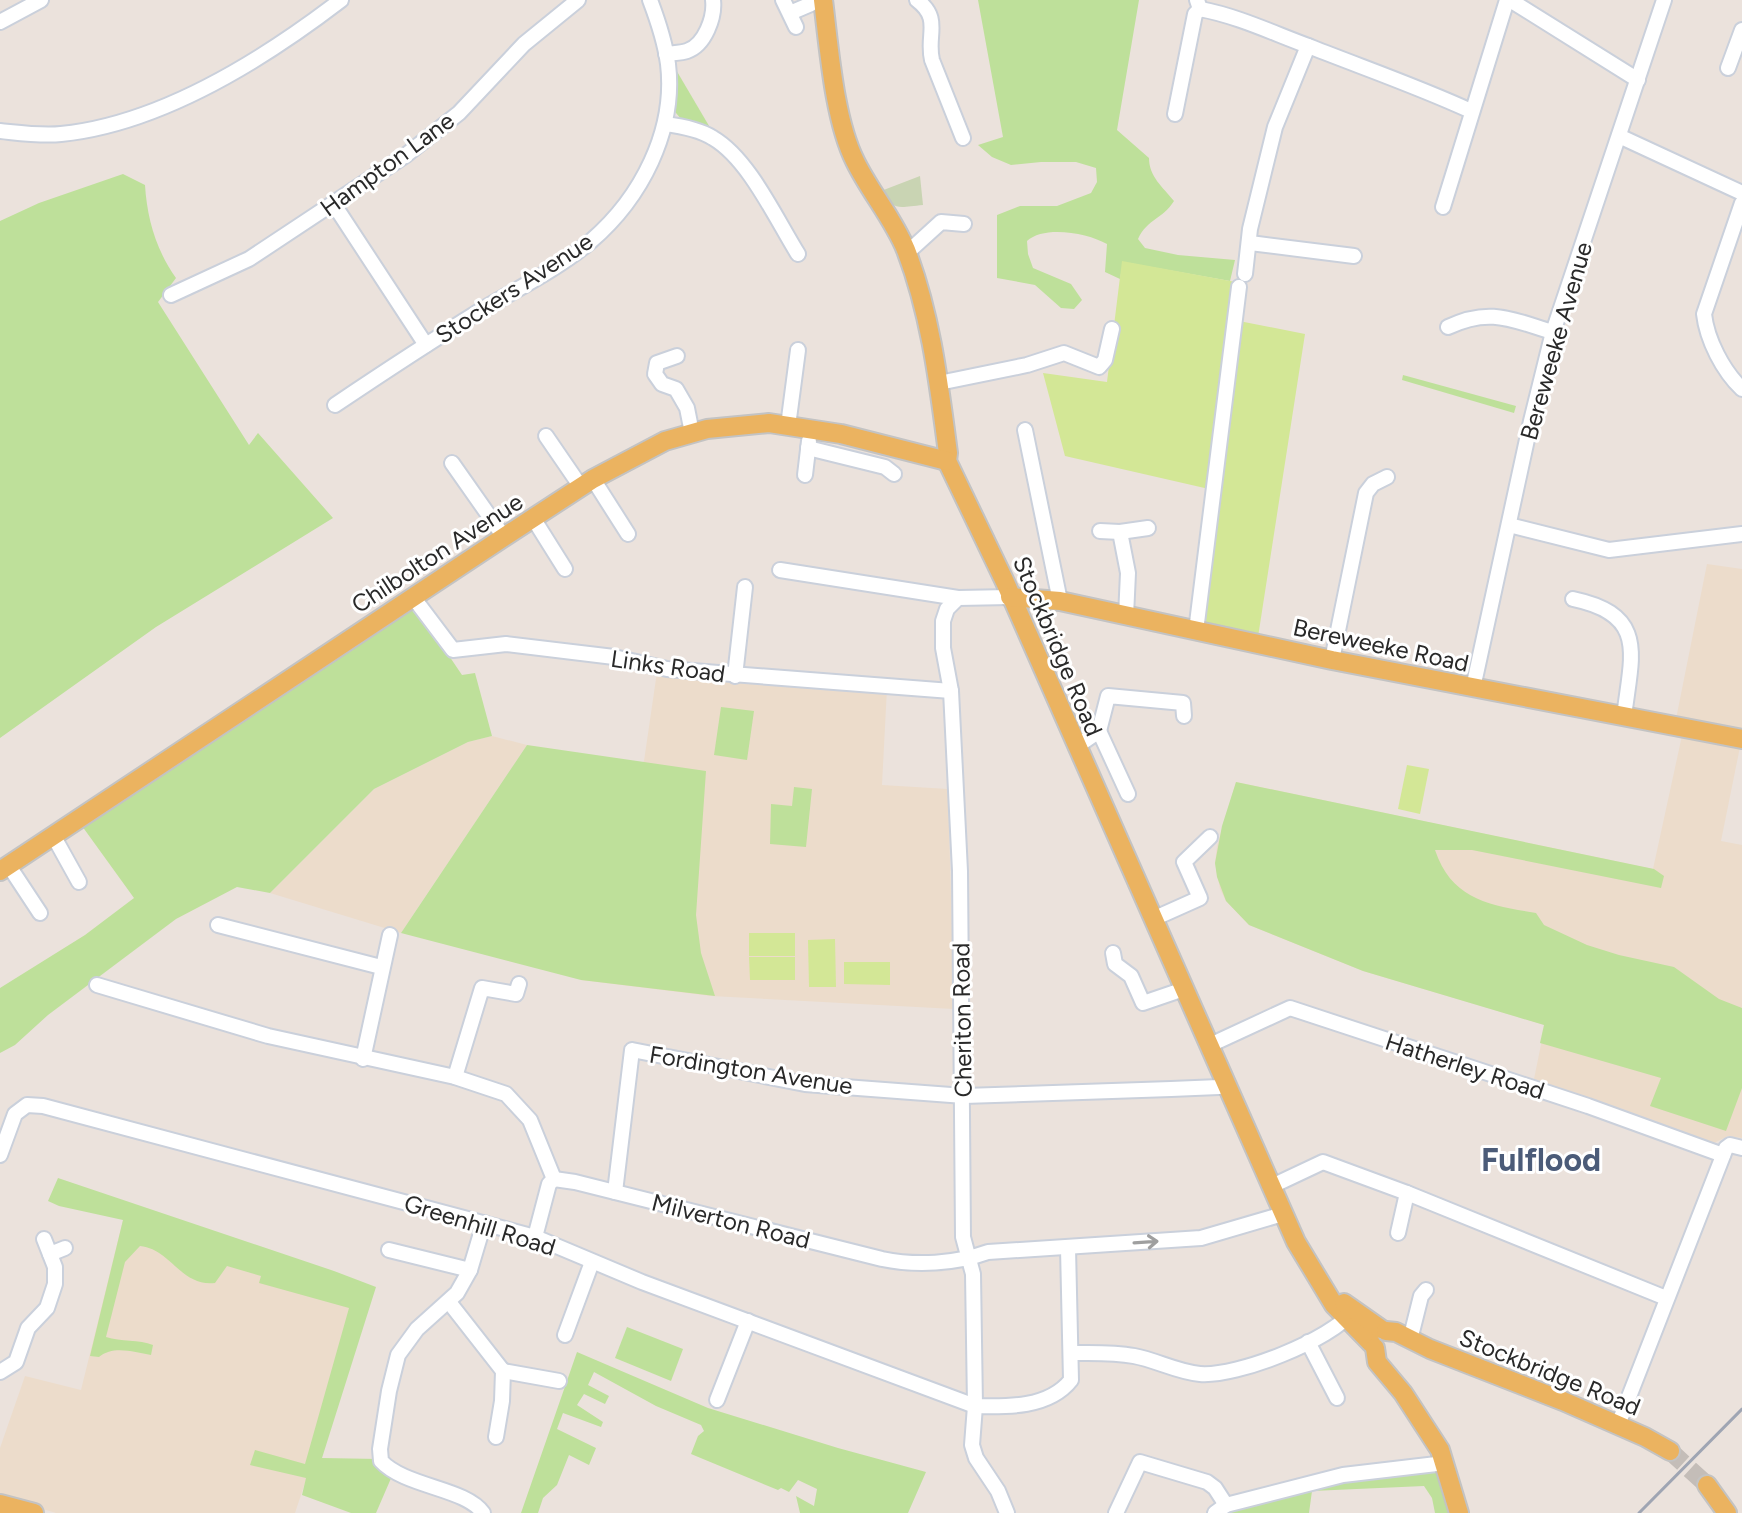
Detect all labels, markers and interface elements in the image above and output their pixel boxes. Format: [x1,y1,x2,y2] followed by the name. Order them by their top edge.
[314,106,460,222] street label: Hampton Lane
[430,226,598,350] street label: Stockers Avenue
[1514,238,1598,444] street label: Bereweeke Avenue
[346,487,528,619] street label: Chilbolton Avenue
[1007,552,1109,740] street label: Stockbridge Road
[1290,612,1472,678] street label: Bereweeke Road
[609,644,727,688] street label: Links Road
[946,942,978,1098] street label: Cheriton Road
[1382,1027,1548,1105] street label: Hatherley Road
[647,1040,855,1100] street label: Fordington Avenue
[1481,1141,1601,1179] district label: Fulflood
[649,1187,813,1255] street label: Milverton Road
[401,1188,559,1262] street label: Greenhill Road
[1132,1234,1158,1249] one-way arrow
[1455,1323,1645,1421] street label: Stockbridge Road

